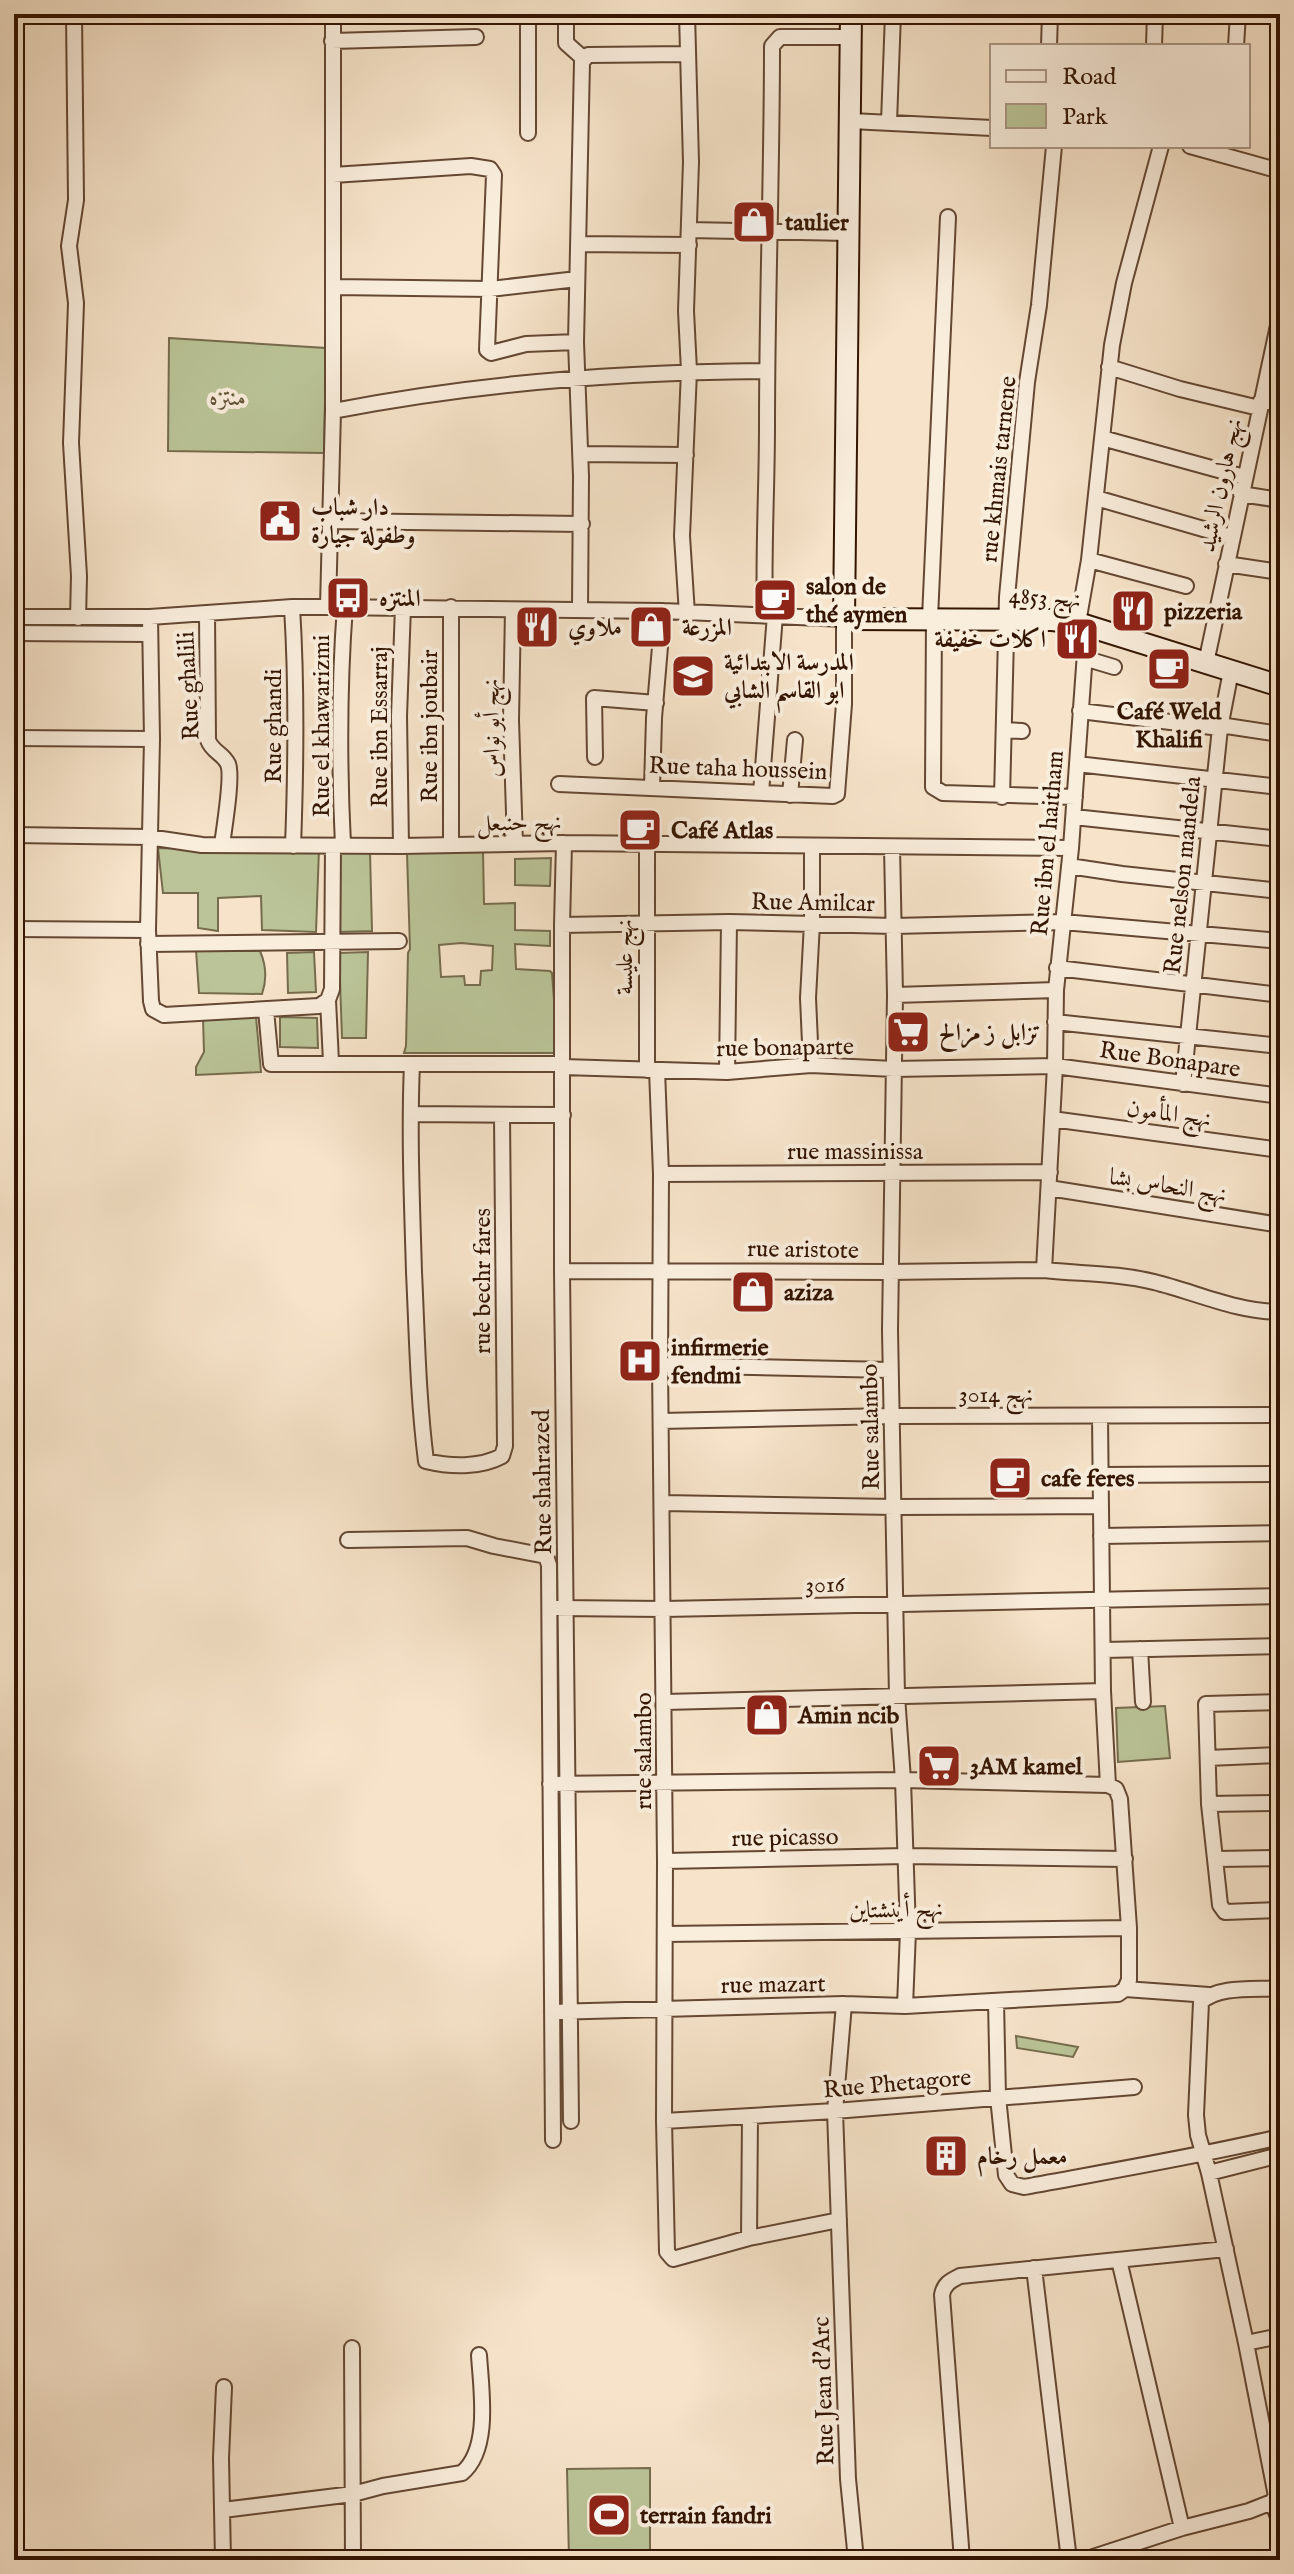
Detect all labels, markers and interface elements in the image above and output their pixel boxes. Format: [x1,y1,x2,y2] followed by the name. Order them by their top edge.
[990,44,1250,148] legend
[1062,62,1116,93] text: Road
[1062,102,1108,133] text: Park
[730,198,778,246] shop icon: taulier
[785,208,849,239] place label: taulier
[974,374,1025,564] street label: rue khmais tarnene
[209,383,247,414] park label: منتزه
[1192,416,1255,556] street label: نهج هارون الرشيد
[311,493,415,552] place label: دار شباب وطفولة جيارة
[256,497,304,545] public building icon: دار شباب وطفولة جيارة
[806,572,908,631] place label: salon de thé aymen
[324,574,372,622] bus stop icon: المنتزه
[751,576,799,624] cafe icon: salon de thé aymen
[1008,581,1082,620] street label: نهج 4853
[379,584,421,615] place label: المنتزه
[1109,587,1157,635] restaurant icon: pizzeria
[1163,597,1243,628] place label: pizzeria
[513,603,561,651] restaurant icon: ملاوي
[627,603,675,651] shop icon: المزرعة
[568,613,622,646] place label: ملاوي
[682,613,732,644] place label: المزرعة
[1053,615,1101,663] restaurant icon: اكلات خفيفة
[935,625,1046,656] place label: اكلات خفيفة
[171,631,208,741] street label: Rue ghalili
[307,635,338,817] street label: Rue el khawarizmi
[1145,645,1193,693] cafe icon: Café Weld Khalifi
[365,646,396,808] street label: Rue ibn Essarraj
[723,648,854,714] place label: المدرسة الابتدائية ابو القاسم الشابي
[415,649,446,803] street label: Rue ibn joubair
[669,652,717,700] school or university icon: المدرسة الابتدائية ابو القاسم الشابي
[259,668,290,784] street label: Rue ghandi
[473,678,513,778] street label: نهج أبو نواس
[1117,697,1222,756] place label: Café Weld Khalifi
[1025,749,1072,937] street label: Rue ibn el haitham
[648,751,828,788] street label: Rue taha houssein
[1158,774,1209,976] street label: Rue nelson mandela
[616,806,664,854] cafe icon: Café Atlas
[476,807,562,844] street label: نهج حنبعل
[671,816,774,847] place label: Café Atlas
[751,887,875,920] street label: Rue Amilcar
[610,919,645,995] street label: نهج عليسة
[884,1008,932,1056] supermarket icon: تزابل ز مزالح
[939,1018,1041,1052] place label: تزابل ز مزالح
[716,1032,854,1065] street label: rue bonaparte
[1097,1035,1242,1086] street label: Rue Bonapare
[1124,1090,1214,1140] street label: نهج المأمون
[787,1137,924,1168] street label: rue massinissa
[1106,1162,1229,1215] street label: نهج النحاس بشا
[468,1208,499,1354] street label: rue bechr fares
[747,1234,859,1267] street label: rue aristote
[729,1268,777,1316] shop icon: aziza
[784,1278,834,1309] place label: aziza
[671,1333,769,1392] place label: infirmerie fendmi
[616,1337,664,1385] hospital icon: infirmerie fendmi
[855,1363,888,1491] street label: Rue salambo
[959,1380,1033,1415] street label: نهج 3014
[527,1409,560,1555] street label: Rue shahrazed
[986,1454,1034,1502] cafe icon: cafe feres
[1041,1464,1135,1495] place label: cafe feres
[805,1570,846,1601] street label: 3016
[743,1691,791,1739] shop icon: Amin ncib
[629,1692,660,1810] street label: rue salambo
[797,1701,900,1732] place label: Amin ncib
[915,1742,963,1790] supermarket icon: 3AM kamel
[970,1752,1083,1783] place label: 3AM kamel
[731,1822,839,1855] street label: rue picasso
[849,1891,943,1931] street label: نهج أينشتاين
[720,1969,826,2002] street label: rue mazart
[822,2063,973,2106] street label: Rue Phetagore
[922,2132,970,2180] building icon: معمل رخام
[977,2142,1067,2177] place label: معمل رخام
[806,2316,843,2466] street label: Rue Jean d'Arc
[585,2491,633,2539] sports icon: terrain fandri
[640,2501,772,2532] place label: terrain fandri

